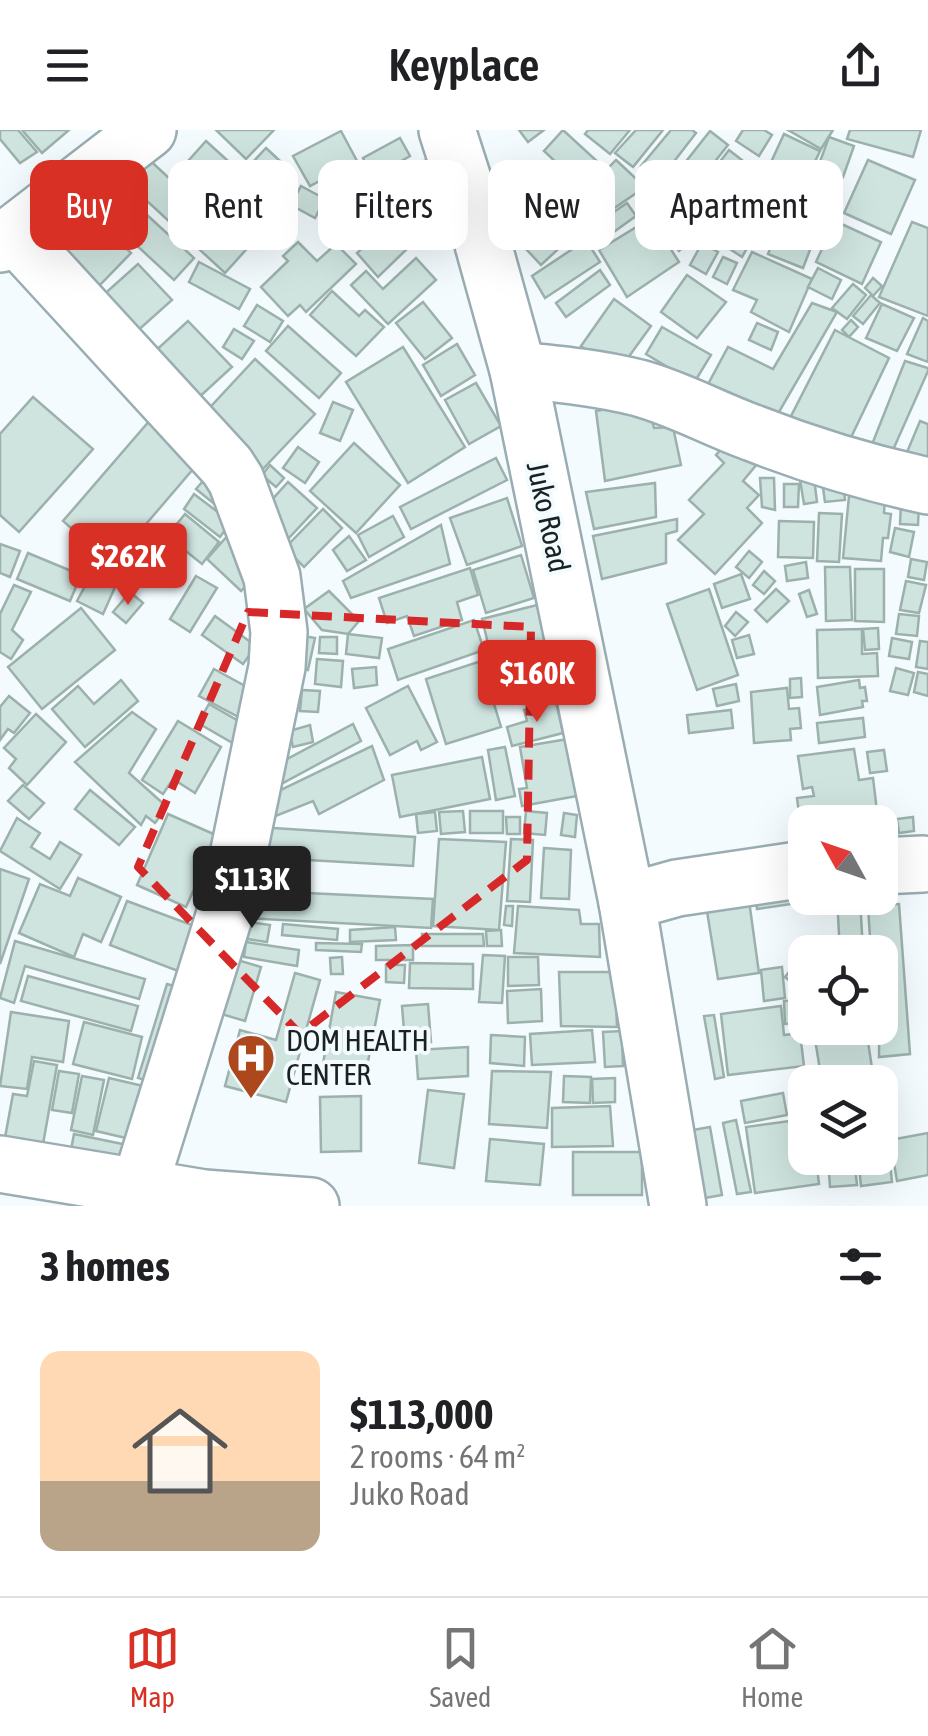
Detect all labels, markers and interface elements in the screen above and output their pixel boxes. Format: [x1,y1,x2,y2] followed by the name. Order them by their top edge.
[40,38,95,93] icon: menu
[833,38,888,93] icon: share
[389,39,539,91] text: Keyplace
[30,160,148,250] chip: Buy
[168,160,298,250] chip: Rent
[318,160,468,250] chip: Filters
[488,160,615,250] chip: New
[635,160,843,250] chip: Apartment
[521,458,577,575] street label: Juko Road
[58,523,198,608] pin: $262K
[91,537,165,574] text: $262K
[467,640,607,725] pin: $160K
[500,654,574,691] text: $160K
[788,805,898,915] north arrow
[788,805,898,1175] map controls
[182,846,322,931] pin: $113K
[215,860,289,897] text: $113K
[788,935,898,1045] button: locate
[286,1023,429,1091] place label: DOM HEALTH CENTER
[225,1032,277,1100] hospital icon: DOM HEALTH CENTER
[788,1065,898,1175] button: layers
[833,1239,888,1294] icon: filters
[40,1242,170,1290] text: 3 homes
[350,1390,494,1438] text: $113,000
[120,1391,240,1511] icon: home
[350,1438,525,1475] text: 2 rooms · 64 m²
[350,1475,470,1512] text: Juko Road
[125,1621,180,1713] tab: Map
[429,1621,491,1713] tab: Saved
[741,1621,803,1713] tab: Home

